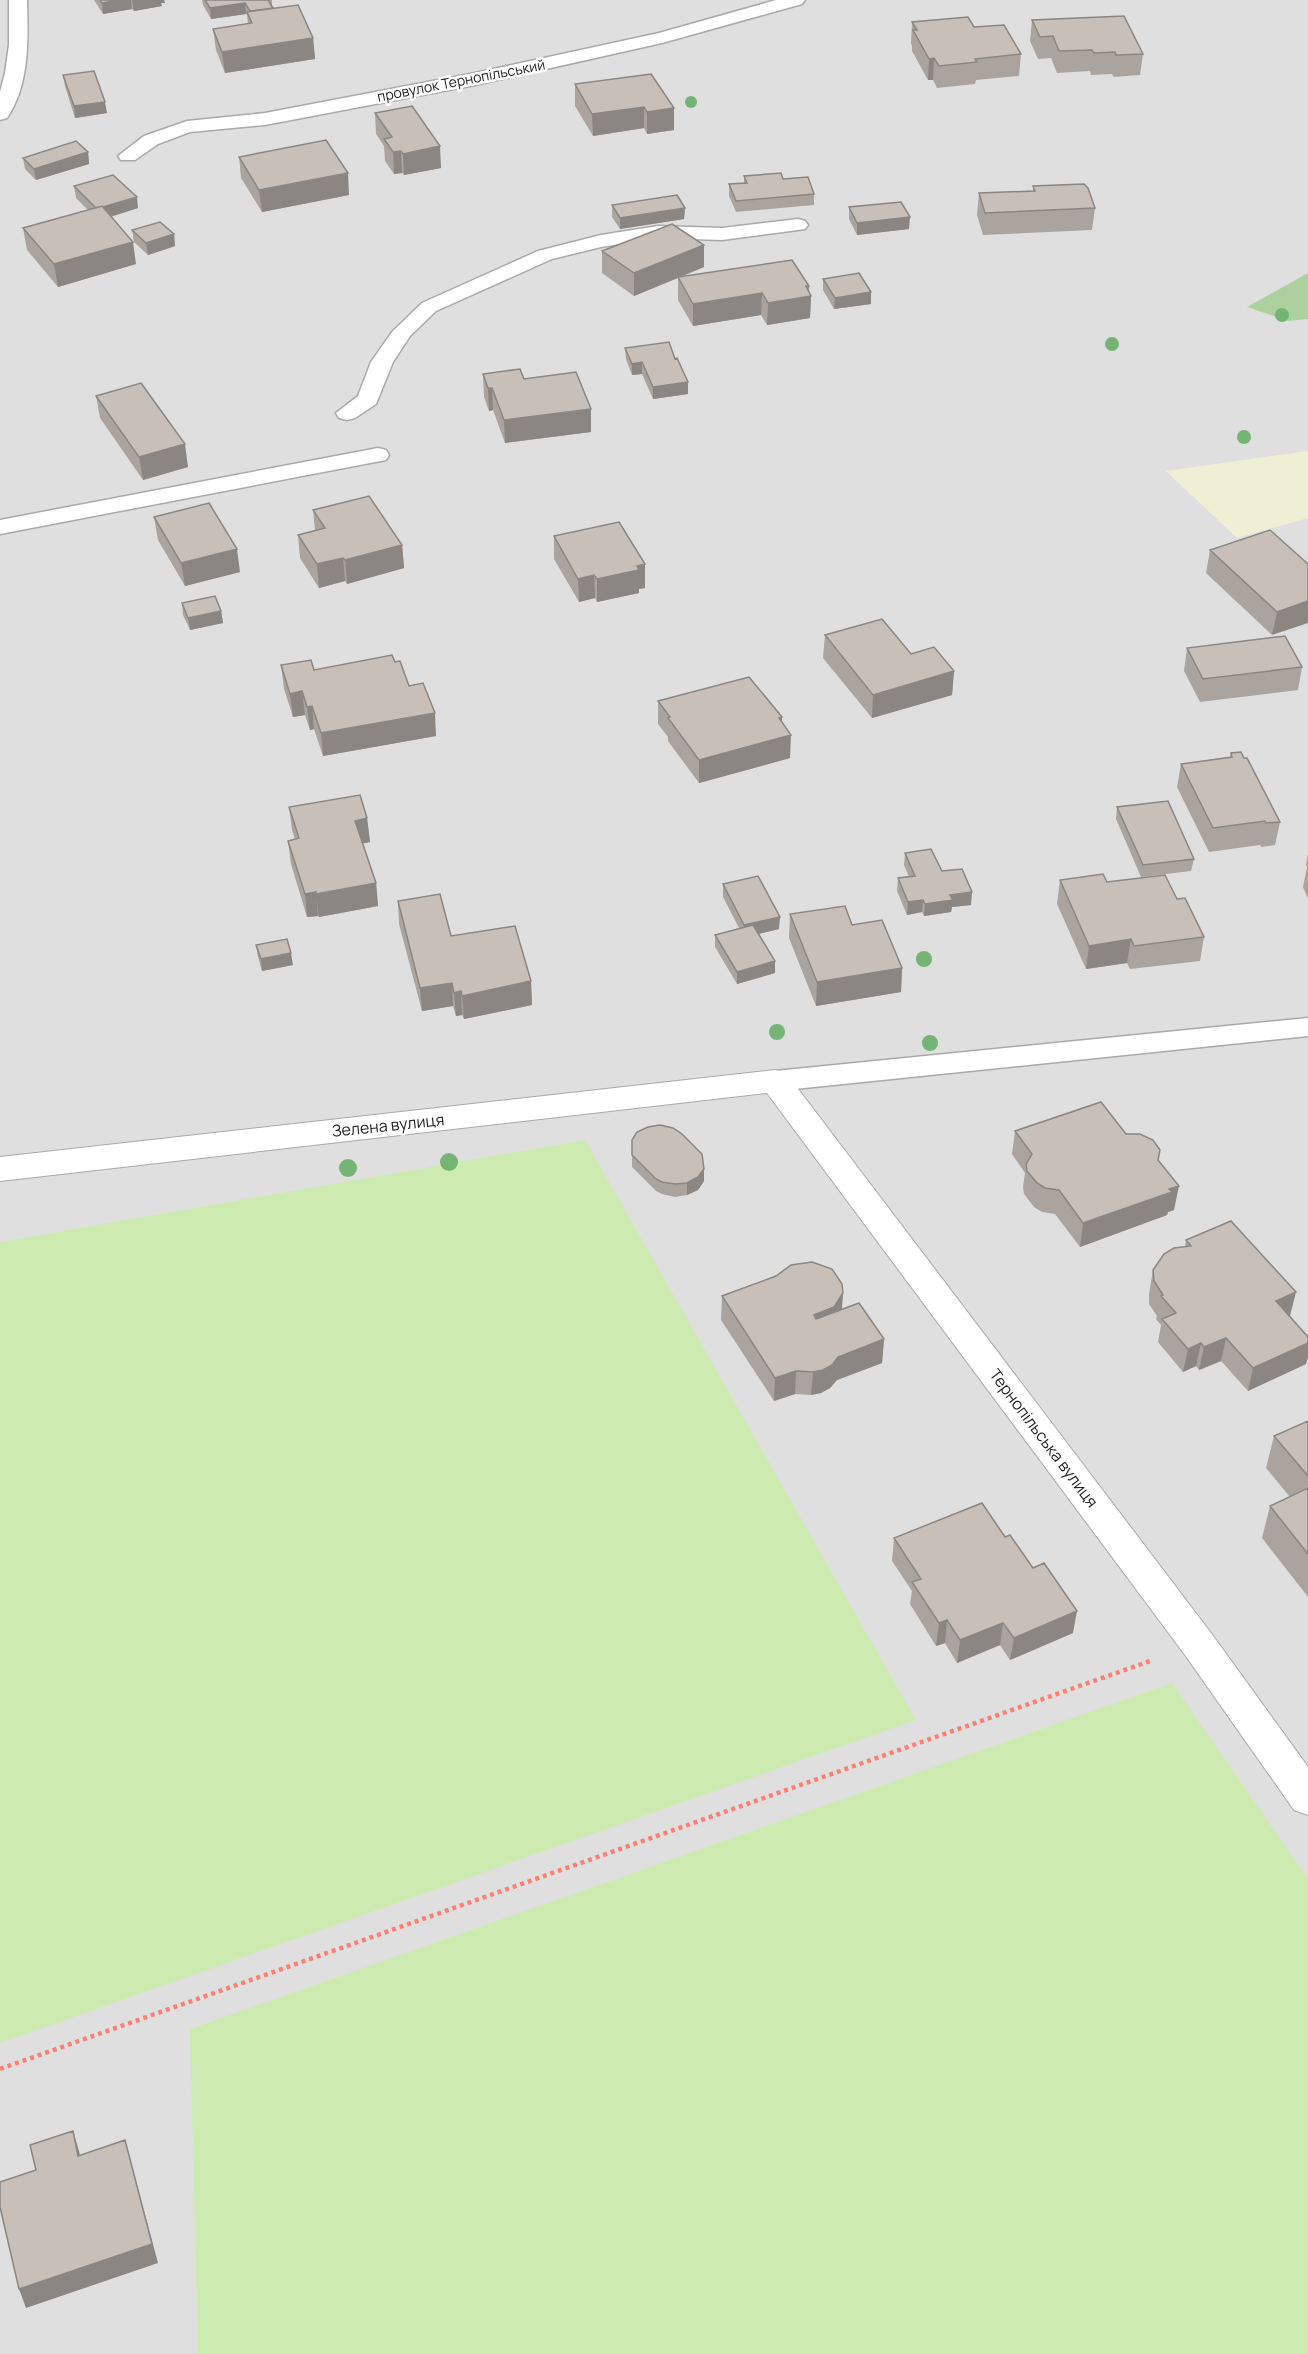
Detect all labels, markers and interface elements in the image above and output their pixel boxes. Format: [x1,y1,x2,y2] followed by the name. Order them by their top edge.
[376,54,546,106] street label: провулок Тернопільський
[331,1108,445,1142] street label: Зелена вулиця
[985,1364,1103,1512] street label: Тернопільська вулиця

